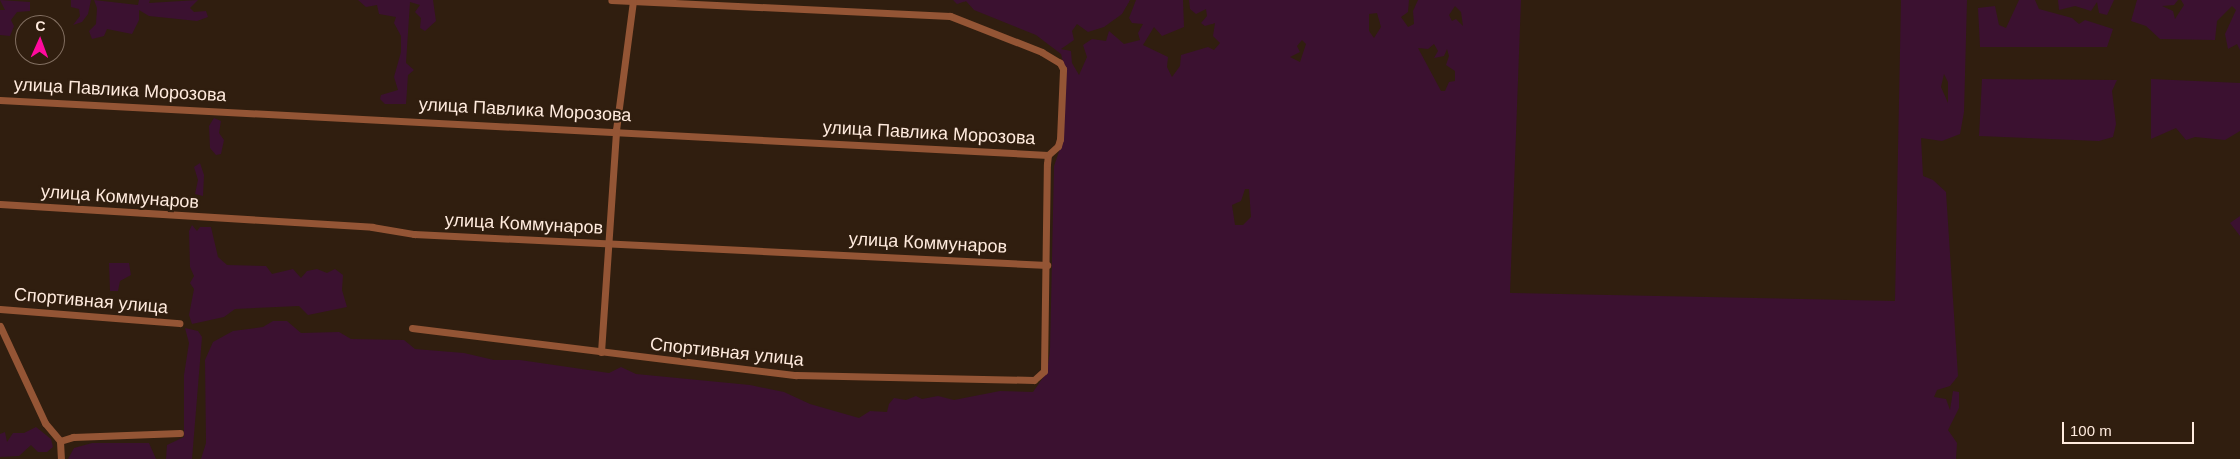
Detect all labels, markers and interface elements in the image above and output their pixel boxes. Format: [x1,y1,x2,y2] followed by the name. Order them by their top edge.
[15,15,65,65] north arrow
[35,18,46,34] text: С
[13,74,227,106] street label: улица Павлика Морозова
[418,94,632,126] street label: улица Павлика Морозова
[822,117,1036,149] street label: улица Павлика Морозова
[40,181,200,213] street label: улица Коммунаров
[444,209,604,239] street label: улица Коммунаров
[848,228,1008,258] street label: улица Коммунаров
[13,284,169,318] street label: Спортивная улица
[649,333,805,371] street label: Спортивная улица
[2065,412,2198,444] scale bar
[2070,422,2112,439] text: 100 m

